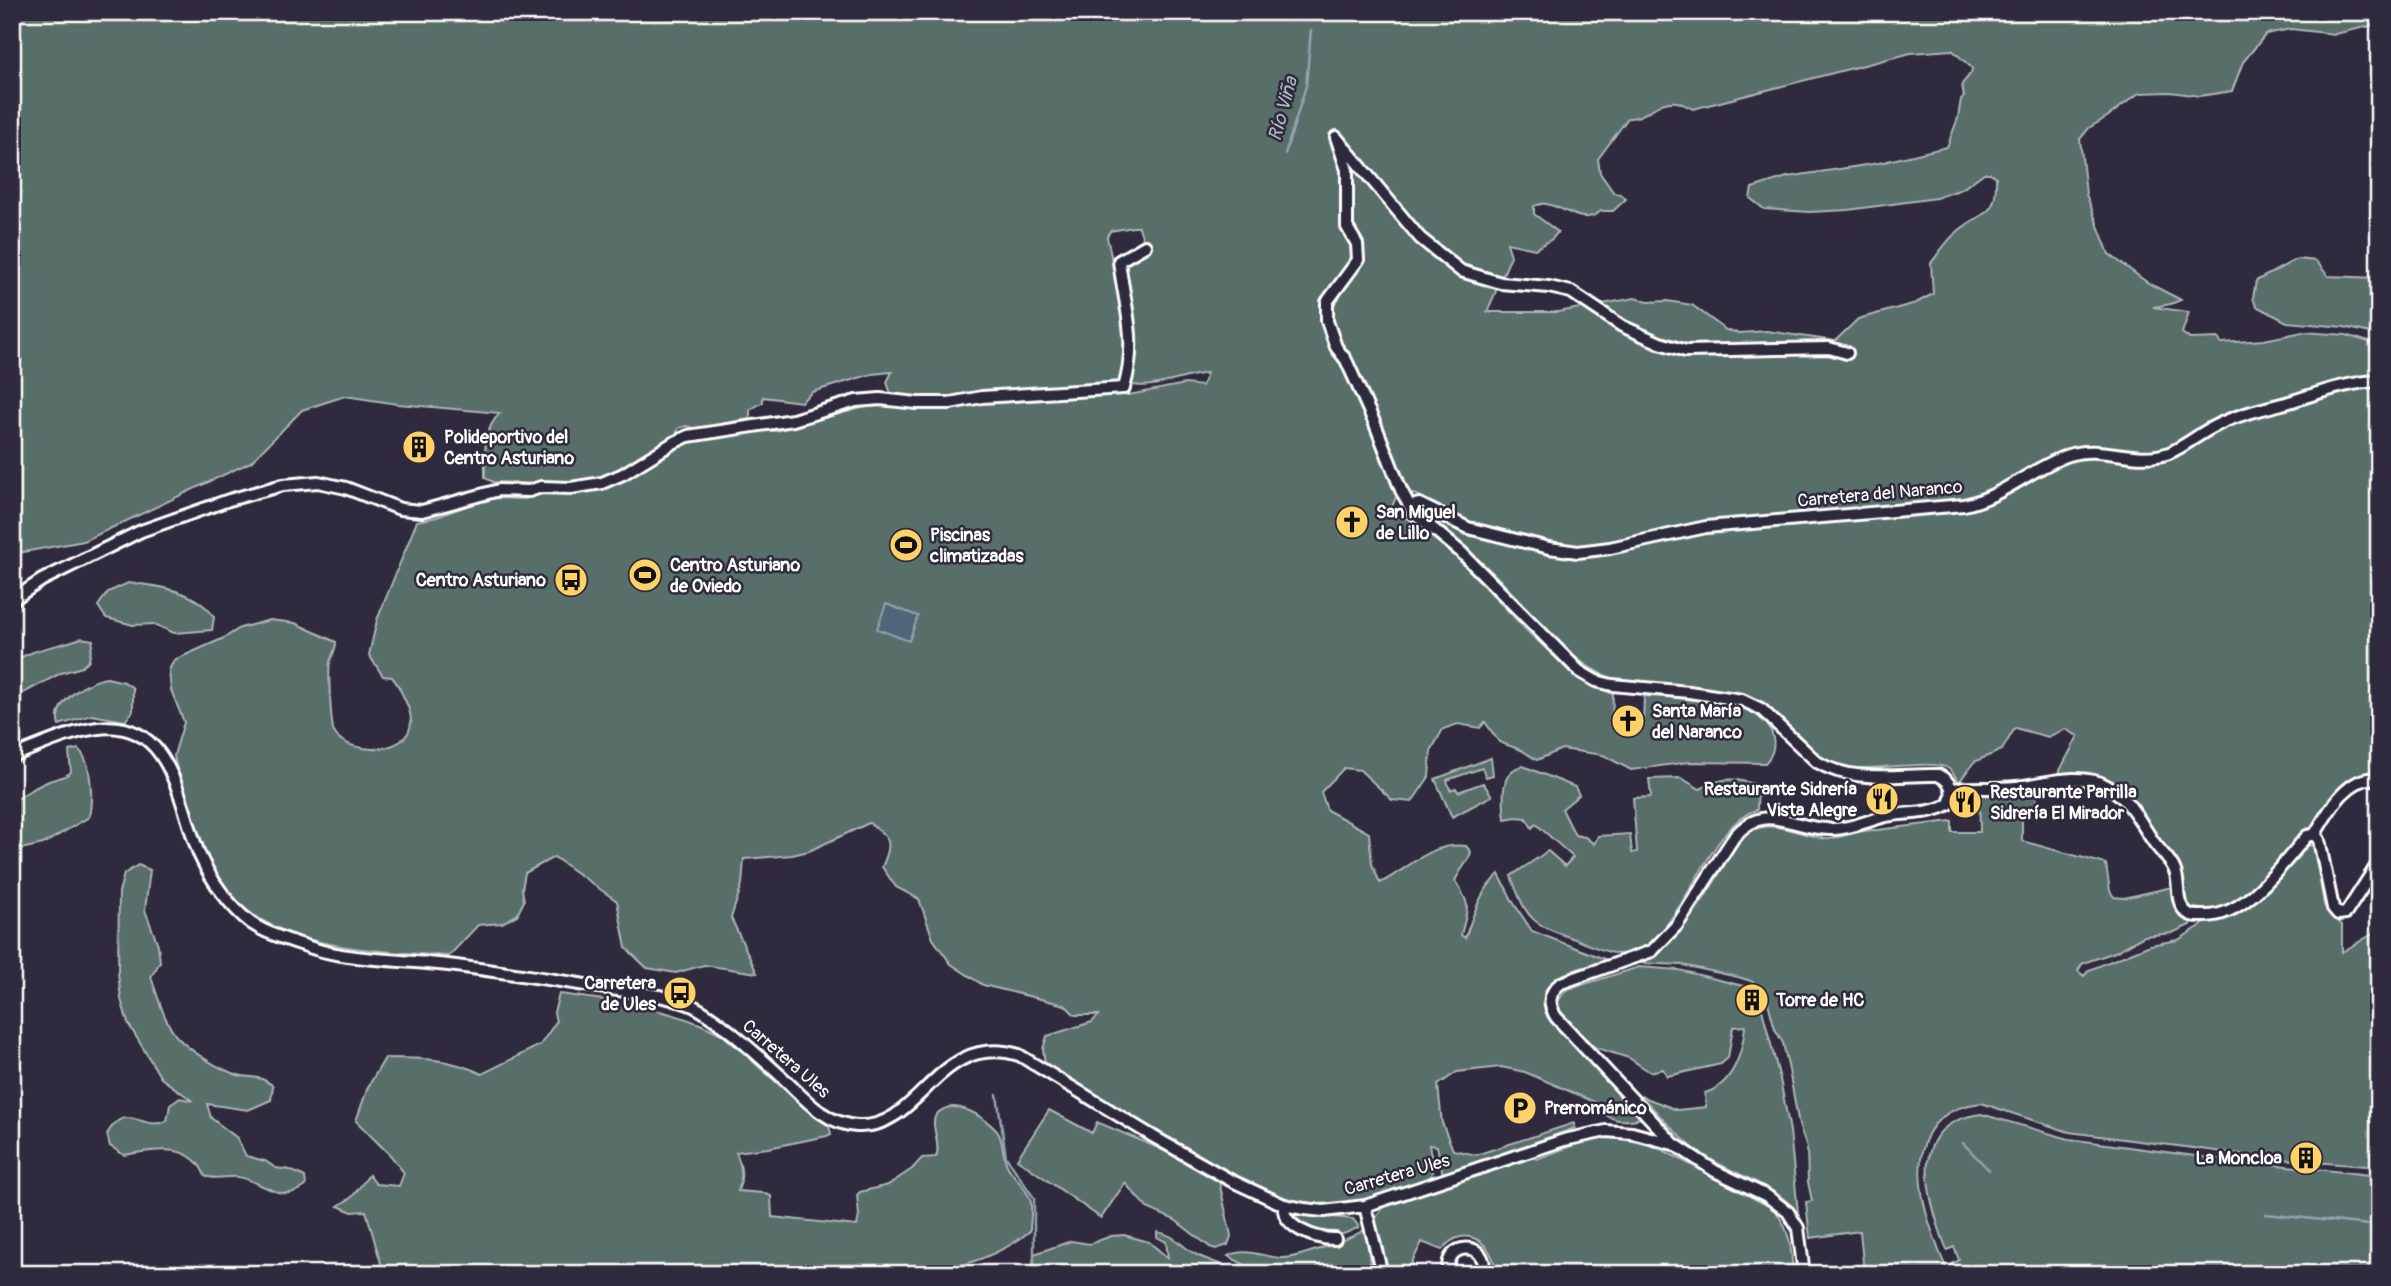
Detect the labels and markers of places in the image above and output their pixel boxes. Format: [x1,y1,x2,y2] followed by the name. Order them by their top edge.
[444,426,575,470] place label: Polideportivo del Centro Asturiano
[400,428,438,466] building icon: Polideportivo del Centro Asturiano
[1376,501,1456,545] place label: San Miguel de Lillo
[1333,503,1371,541] church icon: San Miguel de Lillo
[929,524,1024,568] place label: Piscinas climatizadas
[887,526,925,564] sports icon: Piscinas climatizadas
[670,554,801,598] place label: Centro Asturiano de Oviedo
[626,556,664,594] sports icon: Centro Asturiano de Oviedo
[552,561,590,599] bus stop icon: Centro Asturiano
[416,569,546,592] place label: Centro Asturiano
[1652,700,1742,744] place label: Santa María del Naranco
[1609,702,1647,740] church icon: Santa María del Naranco
[1704,778,1858,822] place label: Restaurante Sidrería Vista Alegre
[1863,780,1901,818] restaurant icon: Restaurante Sidrería Vista Alegre
[1990,781,2137,825] place label: Restaurante Parrilla Sidrería El Mirador
[1946,783,1984,821] restaurant icon: Restaurante Parrilla Sidrería El Mirador
[584,972,657,1016] place label: Carretera de Ules
[661,974,699,1012] bus stop icon: Carretera de Ules
[1733,981,1771,1019] building icon: Torre de HC
[1775,989,1864,1012] place label: Torre de HC
[1501,1089,1539,1127] parking icon: Prerrománico
[1544,1097,1647,1120] place label: Prerrománico
[2287,1139,2325,1177] building icon: La Moncloa
[2195,1147,2283,1170] place label: La Moncloa

